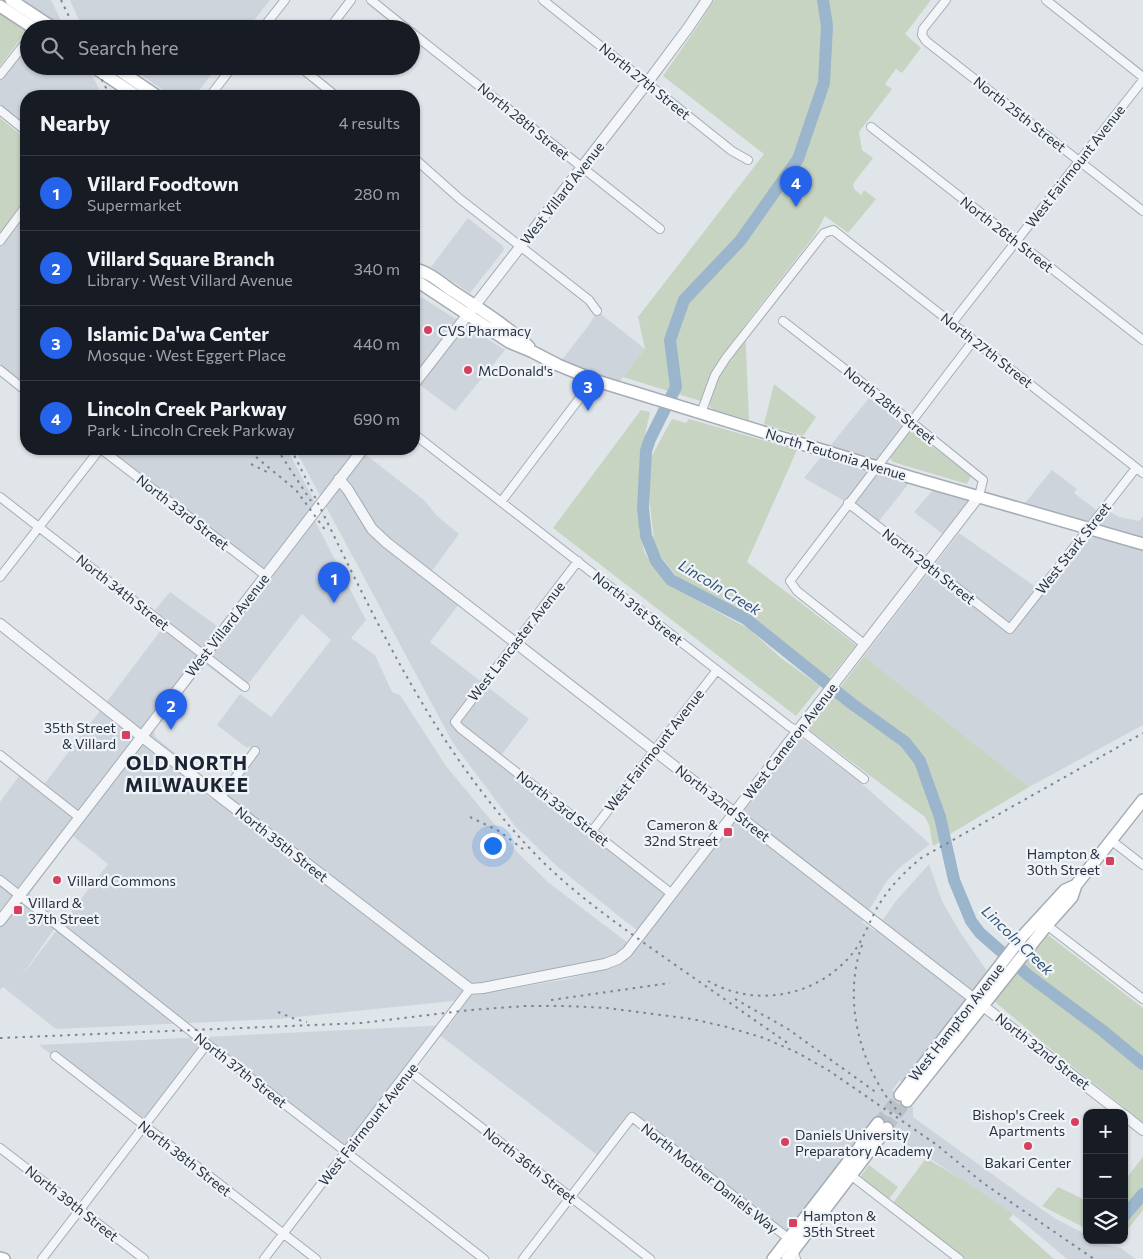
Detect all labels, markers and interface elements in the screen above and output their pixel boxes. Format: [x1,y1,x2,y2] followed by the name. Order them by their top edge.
[20,20,420,75] search box
[38,34,66,62] icon: search
[78,36,178,59] text: Search here
[596,39,694,123] street label: North 27th Street
[970,73,1070,156] street label: North 25th Street
[475,79,574,163] street label: North 28th Street
[1022,101,1128,231] street label: West Fairmount Avenue
[40,110,110,135] text: Nearby
[339,113,400,132] text: 4 results
[517,138,607,248] street label: West Villard Avenue
[780,166,812,207] pin: 4
[87,172,239,195] text: Villard Foodtown
[52,184,60,203] text: 1
[354,184,400,203] text: 280 m
[957,192,1057,276] street label: North 26th Street
[87,195,182,214] text: Supermarket
[87,247,275,270] text: Villard Square Branch
[51,259,61,278] text: 2
[354,259,400,278] text: 340 m
[87,270,293,289] text: Library · West Villard Avenue
[938,309,1037,391] street label: North 27th Street
[87,322,269,345] text: Islamic Da'wa Center
[438,322,531,339] place label: CVS Pharmacy
[422,324,434,336] marker: CVS Pharmacy
[51,334,61,353] text: 3
[353,334,400,353] text: 440 m
[87,345,286,364] text: Mosque · West Eggert Place
[478,362,553,379] place label: McDonald's
[841,363,940,447] street label: North 28th Street
[462,364,474,376] marker: McDonald's
[572,370,604,411] pin: 3
[87,397,287,420] text: Lincoln Creek Parkway
[51,409,61,428] text: 4
[353,409,400,428] text: 690 m
[87,420,295,439] text: Park · Lincoln Creek Parkway
[764,424,908,484] street label: North Teutonia Avenue
[133,471,233,554] street label: North 33rd Street
[1032,498,1114,597] street label: West Stark Street
[879,524,979,608] street label: North 29th Street
[73,550,173,634] street label: North 34th Street
[676,555,765,619] water label: Lincoln Creek
[318,562,350,603] pin: 1
[590,568,686,648] street label: North 31st Street
[182,570,272,680] street label: West Villard Avenue
[464,578,568,704] street label: West Lancaster Avenue
[739,679,841,803] street label: West Cameron Avenue
[601,685,707,815] street label: West Fairmount Avenue
[155,689,187,730] pin: 2
[44,719,116,752] place label: 35th Street & Villard
[120,729,132,741] marker: 35th Street & Villard
[125,751,249,796] district label: OLD NORTH MILWAUKEE
[672,761,774,845] street label: North 32nd Street
[513,767,613,850] street label: North 33rd Street
[232,803,332,886] street label: North 35th Street
[644,816,719,849] place label: Cameron & 32nd Street
[722,826,734,838] marker: Cameron & 32nd Street
[480,833,506,859] your location
[1027,845,1101,878] place label: Hampton & 30th Street
[1104,855,1116,867] marker: Hampton & 30th Street
[67,872,176,889] place label: Villard Commons
[51,874,63,886] marker: Villard Commons
[28,894,100,927] place label: Villard & 37th Street
[978,901,1058,979] water label: Lincoln Creek
[12,904,24,916] marker: Villard & 37th Street
[905,960,1007,1084] street label: West Hampton Avenue
[992,1009,1094,1093] street label: North 32nd Street
[192,1029,291,1111] street label: North 37th Street
[315,1059,421,1189] street label: West Fairmount Avenue
[972,1106,1065,1139] place label: Bishop's Creek Apartments
[1083,1109,1128,1244] map controls
[1083,1109,1128,1154] button: +
[135,1116,235,1200] street label: North 38th Street
[1069,1116,1081,1128] marker: Bishop's Creek Apartments
[638,1119,782,1237] street label: North Mother Daniels Way
[480,1123,580,1207] street label: North 36th Street
[795,1126,933,1159] place label: Daniels University Preparatory Academy
[779,1136,791,1148] marker: Daniels University Preparatory Academy
[1022,1140,1034,1152] marker: Bakari Center
[985,1154,1072,1171] place label: Bakari Center
[1083,1154,1128,1199] button: −
[22,1161,122,1245] street label: North 39th Street
[1083,1199,1128,1244] button: layers
[803,1207,877,1240] place label: Hampton & 35th Street
[787,1217,799,1229] marker: Hampton & 35th Street

